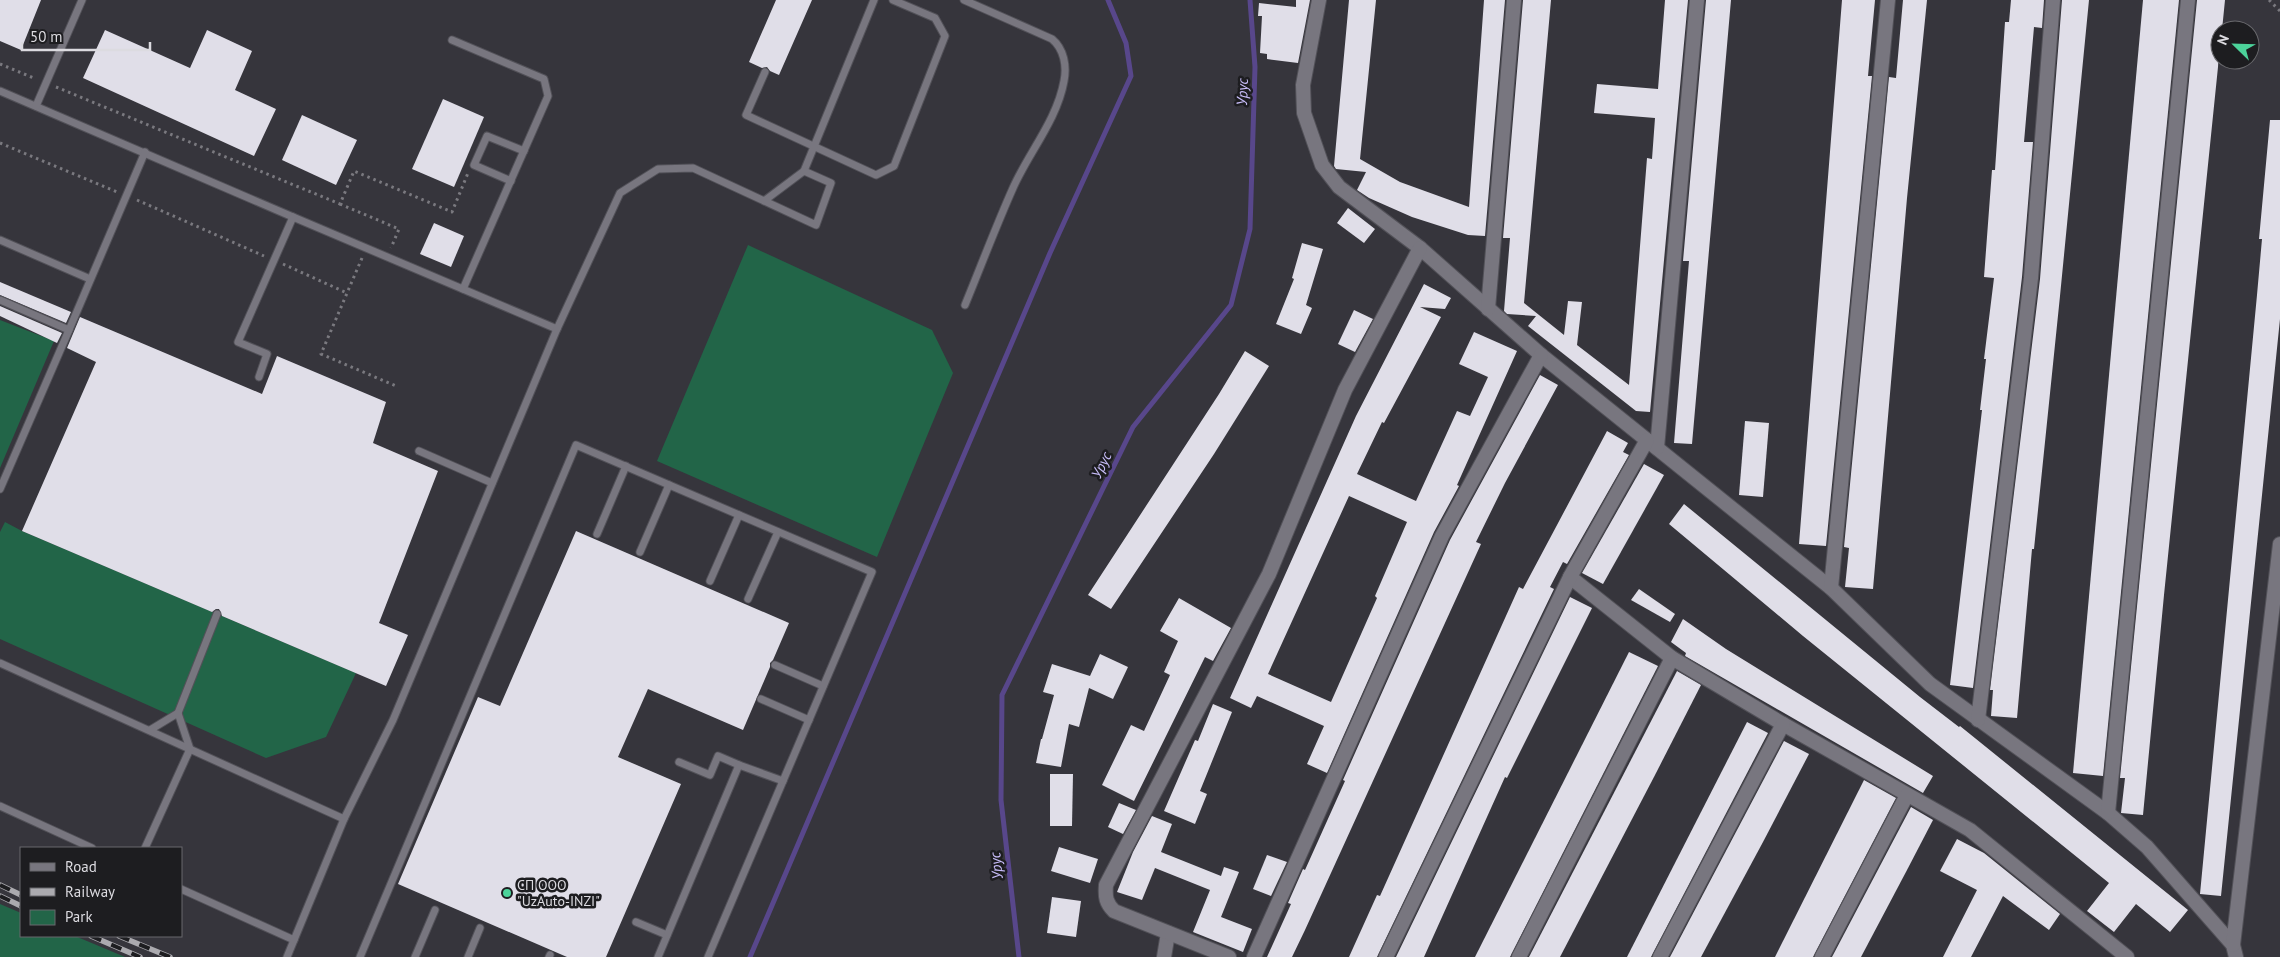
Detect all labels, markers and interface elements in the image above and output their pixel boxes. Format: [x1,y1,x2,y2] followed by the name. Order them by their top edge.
[22,20,150,52] scale bar
[2210,20,2260,70] north arrow
[30,27,63,46] text: 50 m
[2213,32,2233,48] text: N
[1232,77,1252,106] water label: Урус
[1086,448,1116,481] water label: Урус
[20,847,182,937] legend
[985,851,1007,881] water label: Урус
[65,857,97,876] text: Road
[517,876,600,910] place label: СП ООО "UzAuto-INZI"
[65,882,115,901] text: Railway
[501,887,513,899] marker: СП ООО "UzAuto-INZI"
[65,907,93,926] text: Park

